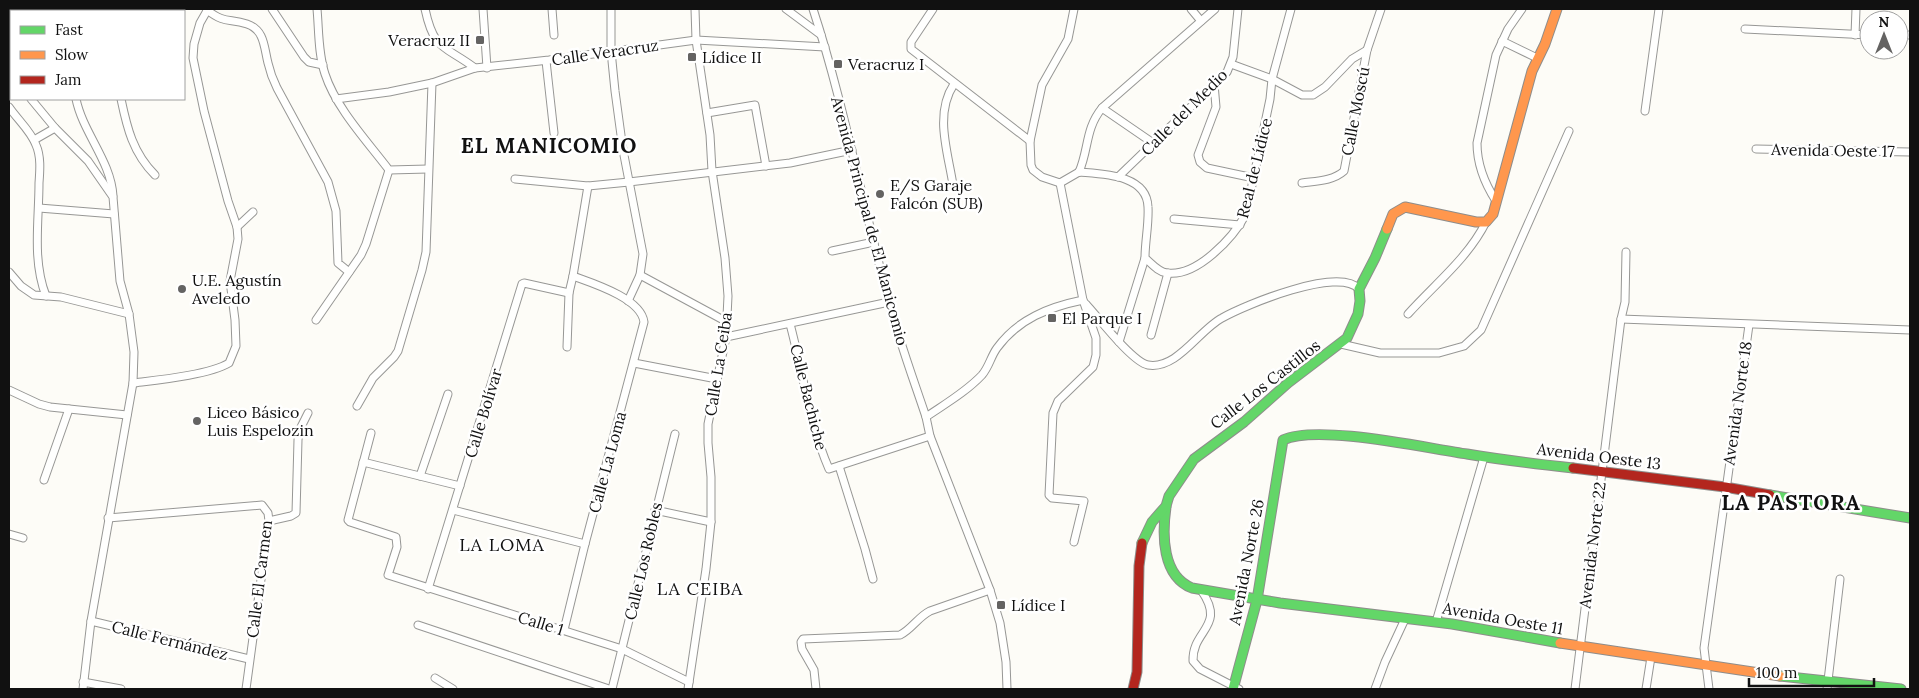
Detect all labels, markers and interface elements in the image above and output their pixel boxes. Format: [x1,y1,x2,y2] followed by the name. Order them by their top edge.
[10,10,185,100] legend
[1859,10,1909,60] north arrow
[1879,13,1890,31] text: N
[55,20,83,39] text: Fast
[387,30,470,50] place label: Veracruz II
[474,34,486,46] marker: Veracruz II
[550,35,660,69] street label: Calle Veracruz
[55,45,88,64] text: Slow
[702,47,762,67] place label: Lídice II
[686,51,698,63] marker: Lídice II
[847,54,924,74] place label: Veracruz I
[832,58,844,70] marker: Veracruz I
[1136,64,1232,160] street label: Calle del Medio
[1337,64,1374,157] street label: Calle Moscú
[54,70,82,89] text: Jam
[827,93,913,348] street label: Avenida Principal de El Manicomio
[1232,115,1276,220] street label: Real de Lídice
[461,132,637,159] district label: EL MANICOMIO
[1770,139,1896,161] street label: Avenida Oeste 17
[890,175,983,214] place label: E/S Garaje Falcón (SUB)
[874,188,886,200] marker: E/S Garaje Falcón (SUB)
[191,270,282,308] place label: U.E. Agustín Aveledo
[176,283,188,295] marker: U.E. Agustín Aveledo
[1062,308,1142,328] place label: El Parque I
[700,311,736,417] street label: Calle La Ceiba
[1046,312,1058,324] marker: El Parque I
[1206,335,1324,433] street label: Calle Los Castillos
[1718,340,1756,467] street label: Avenida Norte 18
[786,342,832,452] street label: Calle Bachiche
[460,366,506,460] street label: Calle Bolívar
[207,402,314,440] place label: Liceo Básico Luis Espelozin
[584,409,630,515] street label: Calle La Loma
[191,415,203,427] marker: Liceo Básico Luis Espelozin
[1535,438,1662,474] street label: Avenida Oeste 13
[1574,481,1610,610] street label: Avenida Norte 22
[1721,489,1861,516] district label: LA PASTORA
[1224,497,1268,628] street label: Avenida Norte 26
[620,500,666,622] street label: Calle Los Robles
[242,519,276,639] street label: Calle El Carmen
[459,533,545,556] district label: LA LOMA
[657,577,743,600] district label: LA CEIBA
[1011,595,1065,615] place label: Lídice I
[1440,597,1565,638] street label: Avenida Oeste 11
[995,599,1007,611] marker: Lídice I
[516,607,566,639] street label: Calle 1
[110,616,230,664] street label: Calle Fernández
[1749,656,1874,688] scale bar
[1756,663,1797,682] text: 100 m

